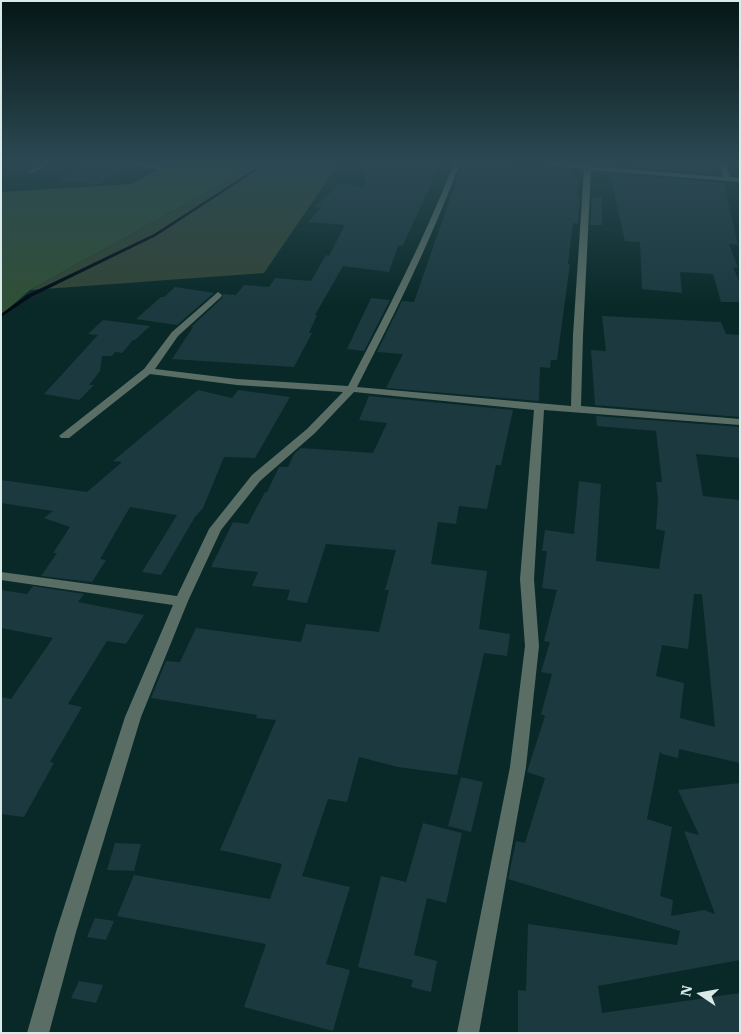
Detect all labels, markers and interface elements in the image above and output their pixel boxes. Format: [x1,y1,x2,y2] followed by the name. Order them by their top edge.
[676,969,726,1019] north arrow
[676,984,696,998] text: N

